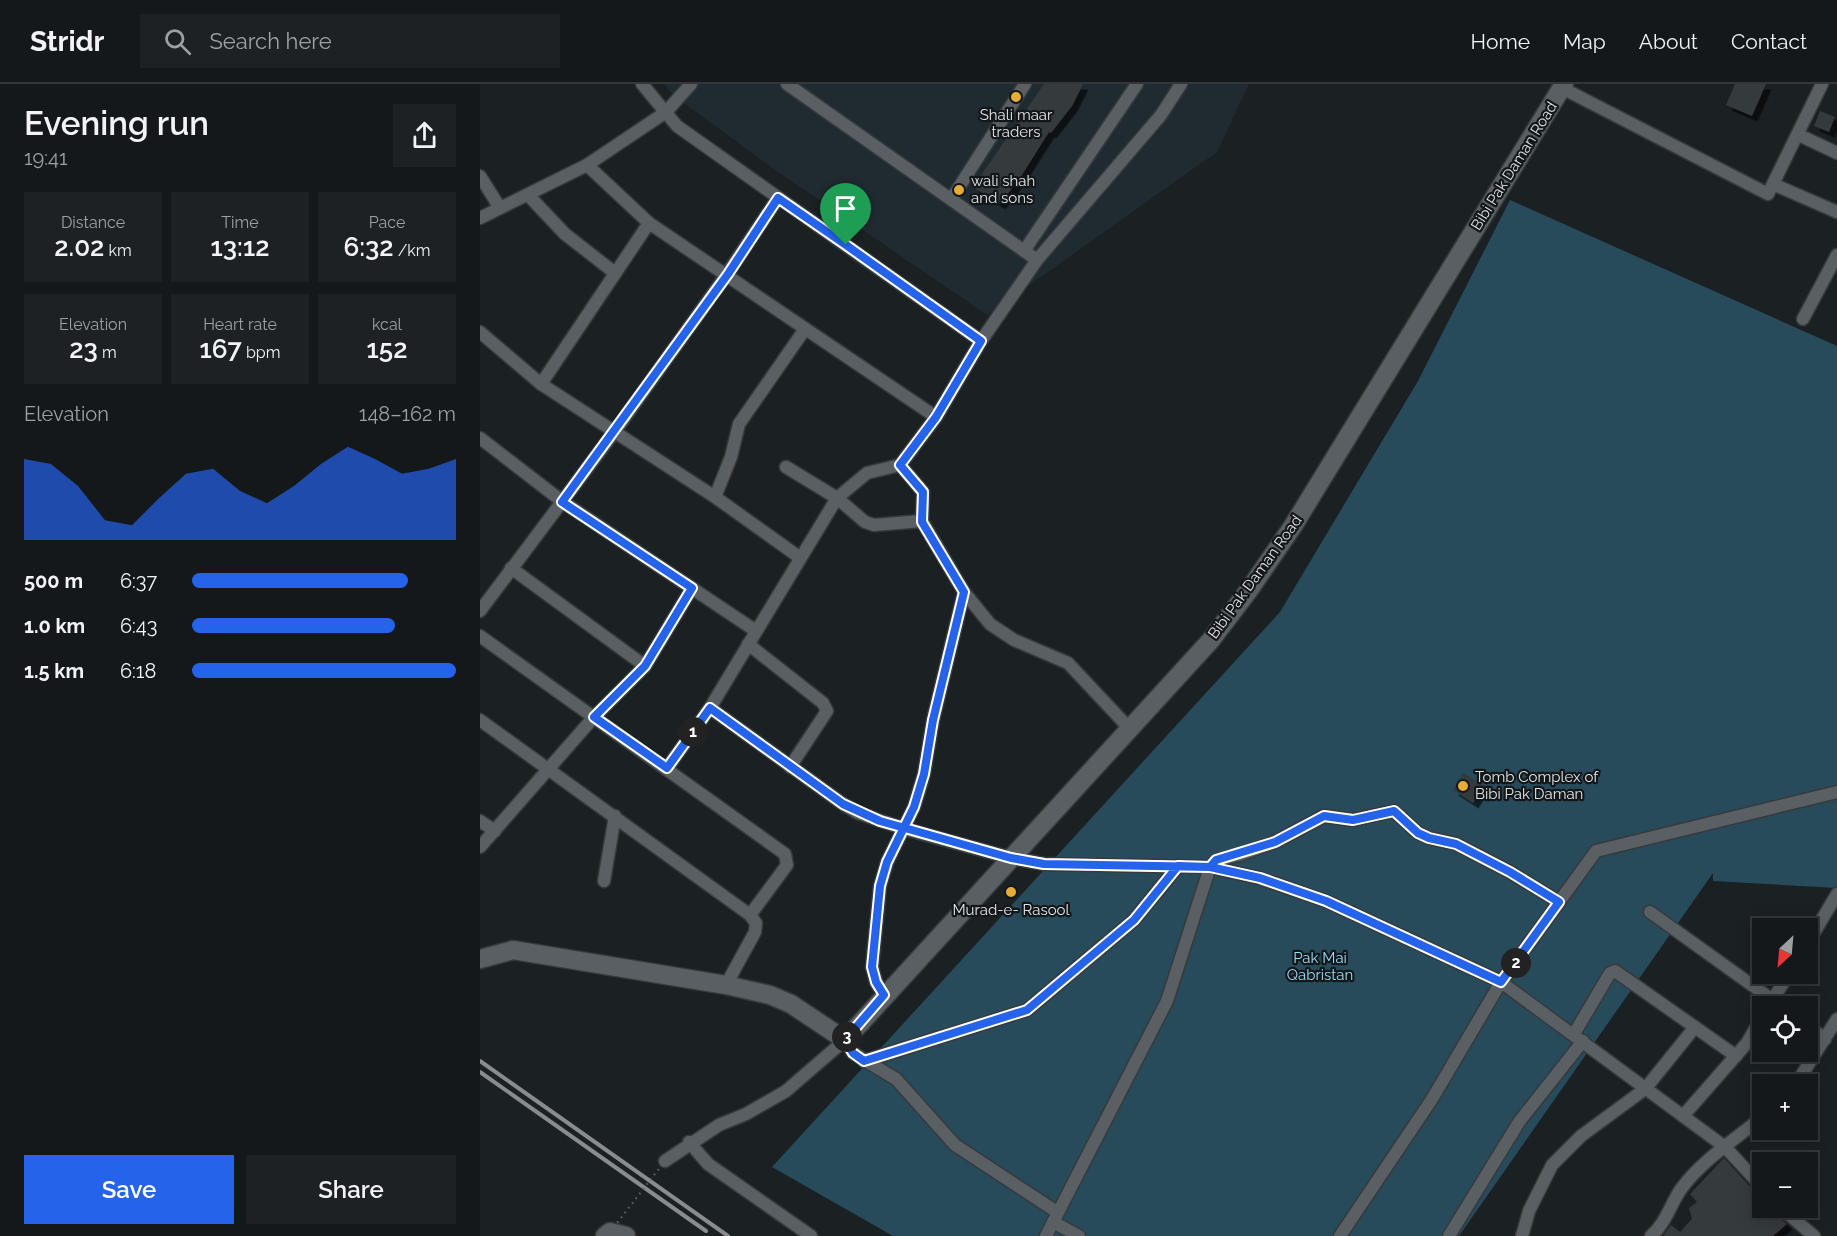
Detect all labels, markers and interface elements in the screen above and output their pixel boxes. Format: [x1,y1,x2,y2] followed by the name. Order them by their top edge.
[140,14,560,68] search box
[30,25,104,58] text: Stridr
[161,25,194,58] icon: search
[209,28,332,54] text: Search here
[1471,29,1530,54] text: Home
[1563,29,1606,54] text: Map
[1639,29,1698,54] text: About
[1731,29,1807,54] text: Contact
[1009,90,1023,104] marker: Shali maar traders
[1467,98,1561,234] street label: Bibi Pak Daman Road
[24,104,209,143] text: Evening run
[393,104,456,167] button: share
[980,106,1053,141] place label: Shali maar traders
[24,146,68,170] text: 19:41
[971,172,1035,207] place label: wali shah and sons
[820,183,871,245] pin
[952,183,966,197] marker: wali shah and sons
[829,192,862,225] icon: arrive
[61,213,125,232] text: Distance
[221,213,259,232] text: Time
[369,213,405,232] text: Pace
[54,232,104,262] text: 2.02
[211,232,269,262] text: 13:12
[343,232,394,262] text: 6:32
[104,241,132,260] text: km
[394,241,431,260] text: /km
[59,315,127,334] text: Elevation
[203,315,277,334] text: Heart rate
[372,315,402,334] text: kcal
[69,334,98,364] text: 23
[200,334,242,364] text: 167
[367,334,407,364] text: 152
[98,343,117,362] text: m
[242,343,280,362] text: bpm
[24,402,109,426] text: Elevation
[359,402,456,426] text: 148–162 m
[1204,512,1306,642] street label: Bibi Pak Daman Road
[24,569,83,593] text: 500 m
[120,569,157,593] text: 6:37
[24,614,85,638] text: 1.0 km
[120,614,157,638] text: 6:43
[24,659,84,683] text: 1.5 km
[120,659,156,683] text: 6:18
[678,717,708,747] pin: 1
[689,722,697,741] text: 1
[1475,768,1599,803] place label: Tomb Complex of Bibi Pak Daman
[1456,779,1470,793] marker: Tomb Complex of Bibi Pak Daman
[1004,885,1018,899] marker: Murad-e- Rasool
[952,901,1070,919] place label: Murad-e- Rasool
[1752,918,1818,984] north arrow
[1752,918,1818,1218] map controls
[1501,948,1531,978] pin: 2
[1287,949,1353,984] park label: Pak Mai Qabristan
[1511,953,1521,972] text: 2
[1752,996,1818,1062] button: locate
[832,1022,862,1052] pin: 3
[843,1027,851,1046] text: 3
[1752,1074,1818,1140] button: +
[1752,1152,1818,1218] button: −
[24,1155,234,1224] button: Save
[246,1155,456,1224] button: Share

